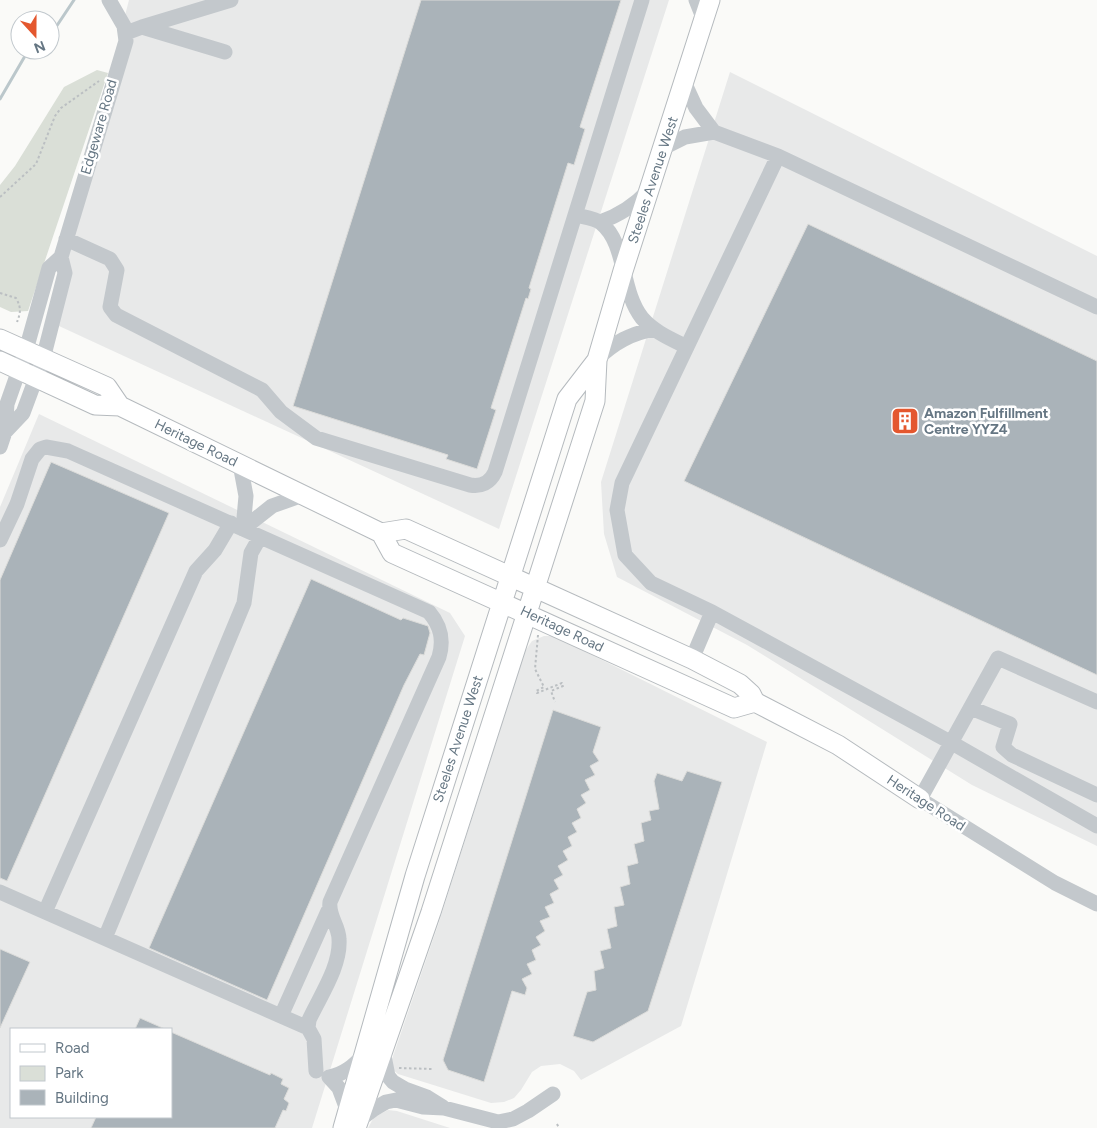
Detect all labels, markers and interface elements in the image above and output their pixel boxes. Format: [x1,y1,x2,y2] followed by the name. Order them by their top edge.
[10,10,60,60] north arrow
[31,37,48,57] text: N
[77,77,121,177] street label: Edgeware Road
[624,114,682,246] street label: Steeles Avenue West
[924,405,1049,438] place label: Amazon Fulfillment Centre YYZ4
[890,406,920,436] building icon: Amazon Fulfillment Centre YYZ4
[152,416,240,470] street label: Heritage Road
[518,602,606,656] street label: Heritage Road
[429,673,487,805] street label: Steeles Avenue West
[884,771,968,835] street label: Heritage Road
[10,1028,172,1118] legend
[55,1039,90,1057] text: Road
[55,1064,84,1082] text: Park
[55,1089,109,1107] text: Building

